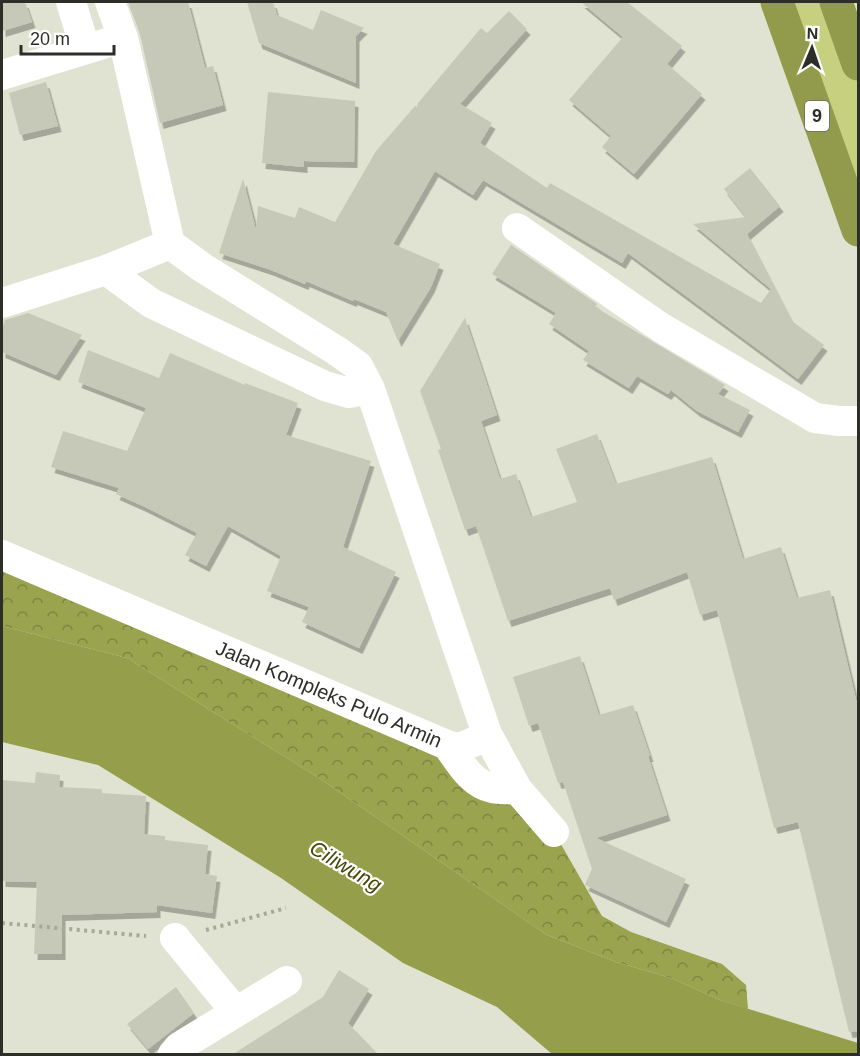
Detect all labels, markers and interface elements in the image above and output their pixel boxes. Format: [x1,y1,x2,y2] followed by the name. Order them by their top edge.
[21,18,114,56] scale bar
[782,18,842,78] north arrow
[806,25,819,42] text: N
[30,29,70,49] text: 20 m
[805,101,829,131] road number: 9
[213,636,445,752] street label: Jalan Kompleks Pulo Armin
[306,836,386,896] water label: Ciliwung

